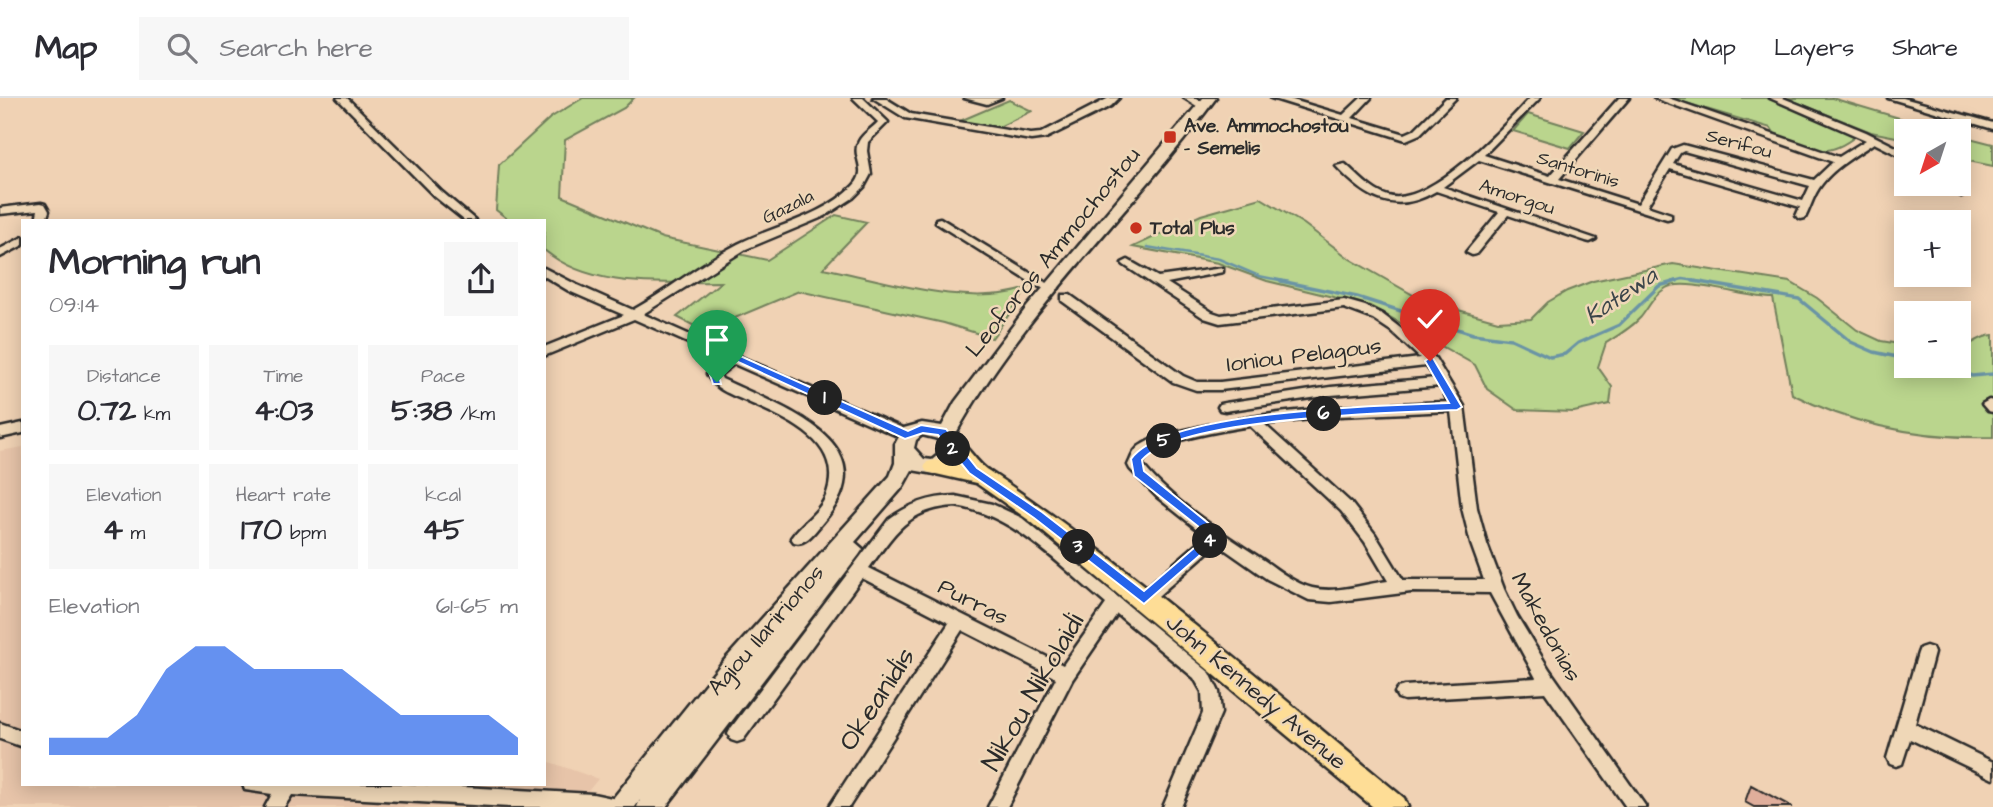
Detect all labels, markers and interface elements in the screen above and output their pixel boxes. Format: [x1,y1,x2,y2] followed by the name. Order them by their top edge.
[139,17,629,80] search box
[35,25,97,71] text: Map
[163,29,201,67] icon: search
[219,30,373,66] text: Search here
[1691,31,1736,65] text: Map
[1774,31,1854,65] text: Layers
[1892,31,1958,65] text: Share
[1184,113,1349,162] place label: Ave. Ammochostou - Semelis
[1894,119,1970,196] north arrow
[1894,119,1971,378] map controls
[1703,122,1775,166] street label: Serifou
[1162,129,1178,145] marker: Ave. Ammochostou - Semelis
[958,140,1148,364] street label: Leoforos Ammochostou
[1533,145,1623,195] street label: Santorinis
[1475,172,1559,223] street label: Amorgou
[758,183,819,231] street label: Gazala
[1894,210,1971,287] button: +
[1149,215,1235,242] place label: Total Plus
[1128,220,1144,236] marker: Total Plus
[49,237,261,289] text: Morning run
[444,242,518,316] button: share
[1578,258,1666,333] water label: Katewa
[49,289,99,321] text: 09:14
[1400,289,1460,361] pin
[1411,300,1449,338] icon: check
[1894,301,1971,378] button: −
[687,310,747,382] pin
[698,321,736,359] icon: arrive
[1225,330,1383,381] street label: Ioniou Pelagous
[87,363,161,390] text: Distance
[264,363,303,390] text: Time
[421,363,465,390] text: Pace
[808,380,842,416] pin: 1
[823,384,826,411] text: 1
[77,390,136,432] text: 0.72
[254,390,313,432] text: 4:03
[391,390,452,432] text: 5:38
[1306,396,1342,432] pin: 6
[1318,400,1329,427] text: 6
[136,401,170,428] text: km
[452,401,495,428] text: /km
[1146,424,1182,458] pin: 5
[1157,427,1170,454] text: 5
[936,432,970,466] pin: 2
[947,435,958,462] text: 2
[86,482,161,509] text: Elevation
[236,482,331,509] text: Heart rate
[425,482,461,509] text: kcal
[102,509,123,551] text: 4
[241,509,282,551] text: 170
[422,509,464,551] text: 45
[123,520,145,547] text: m
[282,520,326,547] text: bpm
[1192,524,1228,558] pin: 4
[1203,527,1216,554] text: 4
[1060,530,1096,564] pin: 3
[1073,533,1082,560] text: 3
[700,558,833,703] street label: Agiou Ilaririonos
[1503,567,1589,687] street label: Makedonias
[932,571,1014,633] street label: Purras
[49,590,140,622] text: Elevation
[436,590,518,622] text: 61–65 m
[972,606,1094,778] street label: Nikou Nikolaidi
[1158,607,1353,778] street label: John Kennedy Avenue
[829,640,925,758] street label: Okeanidis

